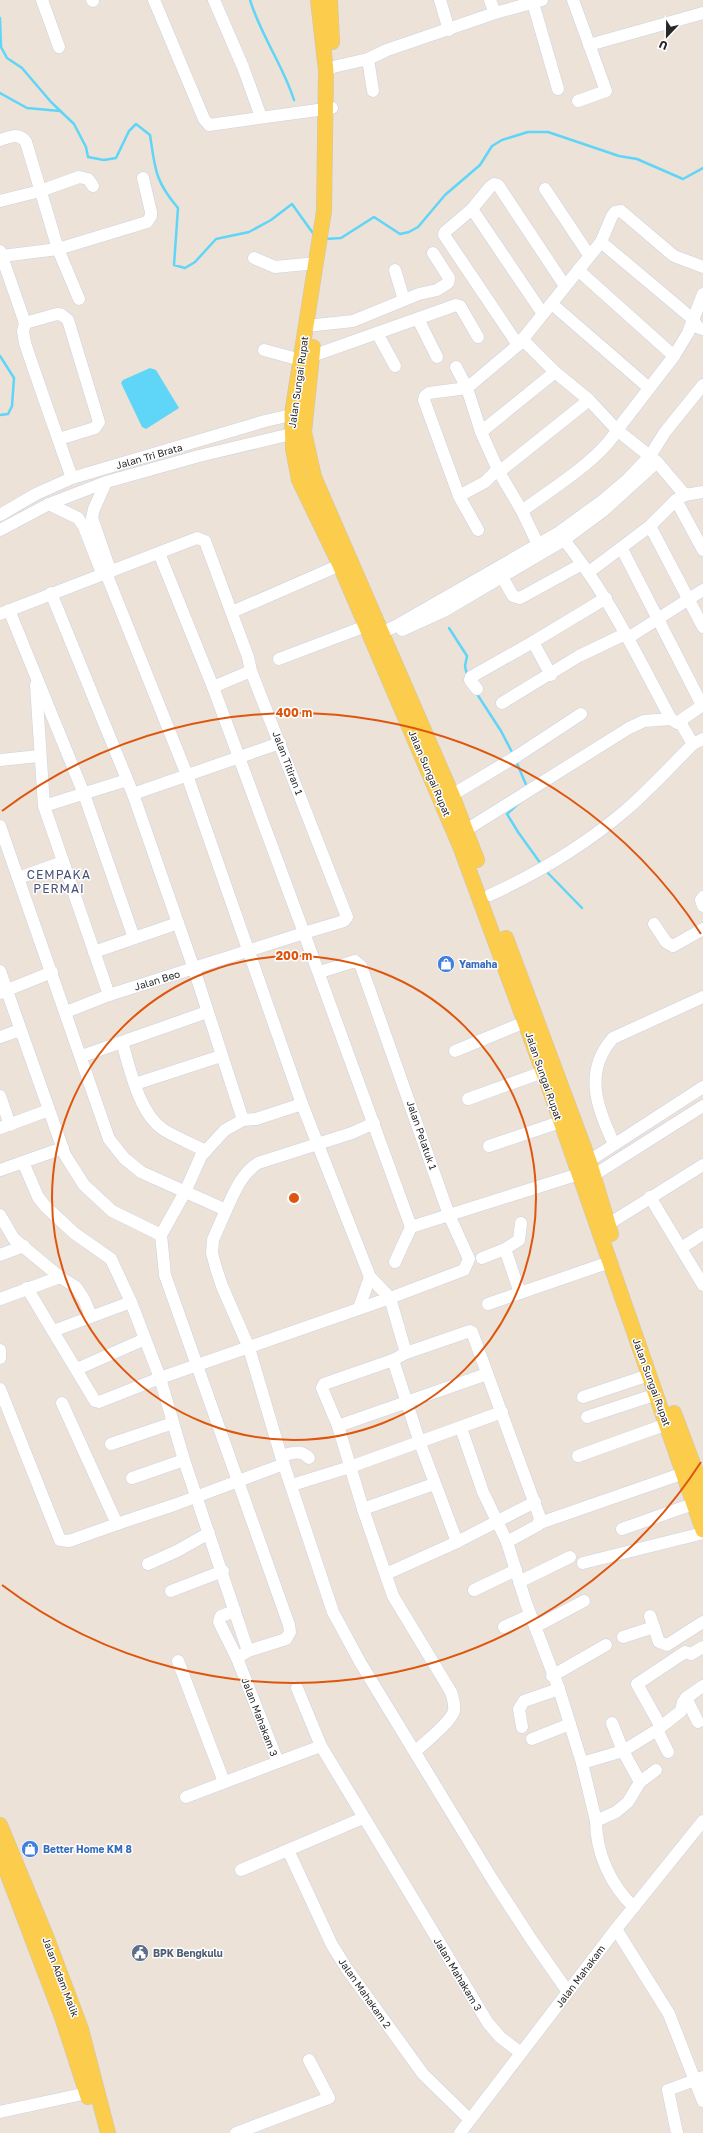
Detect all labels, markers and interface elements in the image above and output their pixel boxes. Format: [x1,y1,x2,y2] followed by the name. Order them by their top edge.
[647,16,687,56] north arrow
[657,38,669,53] text: U
[286,335,310,429] street label: Jalan Sungai Rupat
[114,441,184,471] street label: Jalan Tri Brata
[276,705,312,720] text: 400 m
[406,728,454,818] street label: Jalan Sungai Rupat
[270,729,306,797] street label: Jalan Titiran 1
[27,867,91,896] district label: CEMPAKA PERMAI
[276,948,312,963] text: 200 m
[436,954,456,974] shop icon: Yamaha
[459,958,498,970] place label: Yamaha
[133,967,181,993] street label: Jalan Beo
[523,1030,565,1122] street label: Jalan Sungai Rupat
[404,1099,440,1171] street label: Jalan Pelatuk 1
[287,1191,301,1205] centre of rings
[631,1336,673,1428] street label: Jalan Sungai Rupat
[239,1676,281,1758] street label: Jalan Mahakam 3
[20,1839,40,1859] shop icon: Better Home KM 8
[43,1843,132,1855] place label: Better Home KM 8
[431,1935,485,2013] street label: Jalan Mahakam 3
[40,1936,82,2019] street label: Jalan Adam Malik
[553,1942,607,2009] street label: Jalan Mahakam
[130,1943,150,1963] public building icon: BPK Bengkulu
[153,1947,223,1959] place label: BPK Bengkulu
[336,1956,394,2031] street label: Jalan Mahakam 2

